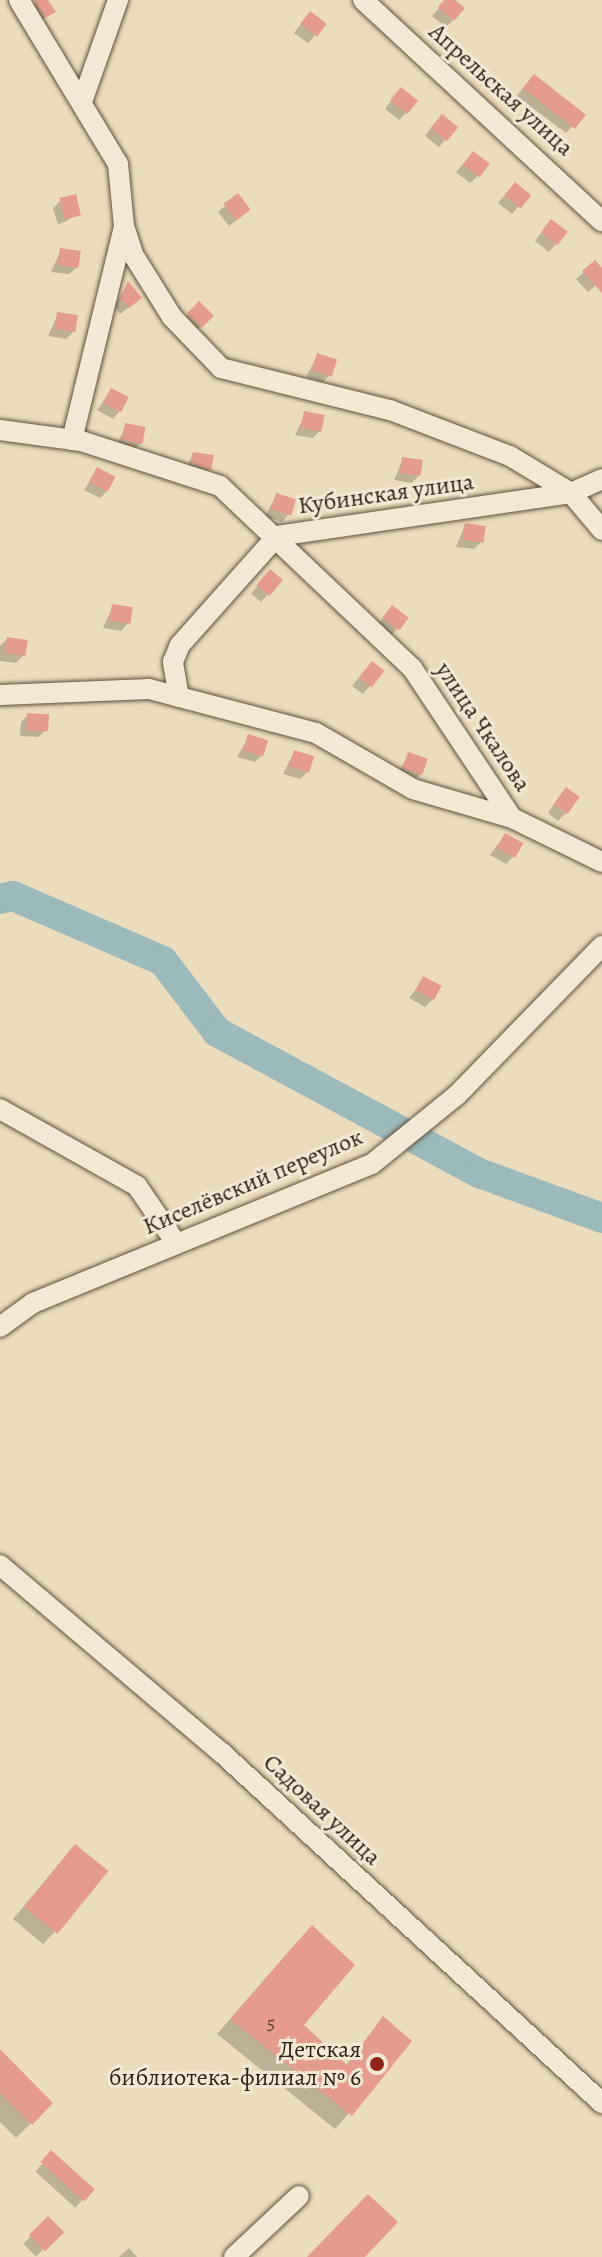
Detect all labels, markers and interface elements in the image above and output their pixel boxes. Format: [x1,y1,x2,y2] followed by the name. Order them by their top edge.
[423,18,579,162] street label: Апрельская улица
[296,467,476,521] street label: Кубинская улица
[429,657,537,797] street label: улица Чкалова
[139,1123,367,1241] street label: Киселёвский переулок
[257,1748,387,1872] street label: Садовая улица
[267,2010,275,2034] house number: 5
[109,2036,361,2092] place label: Детская библиотека-филиал № 6
[368,2055,386,2073] marker: Детская библиотека-филиал № 6

